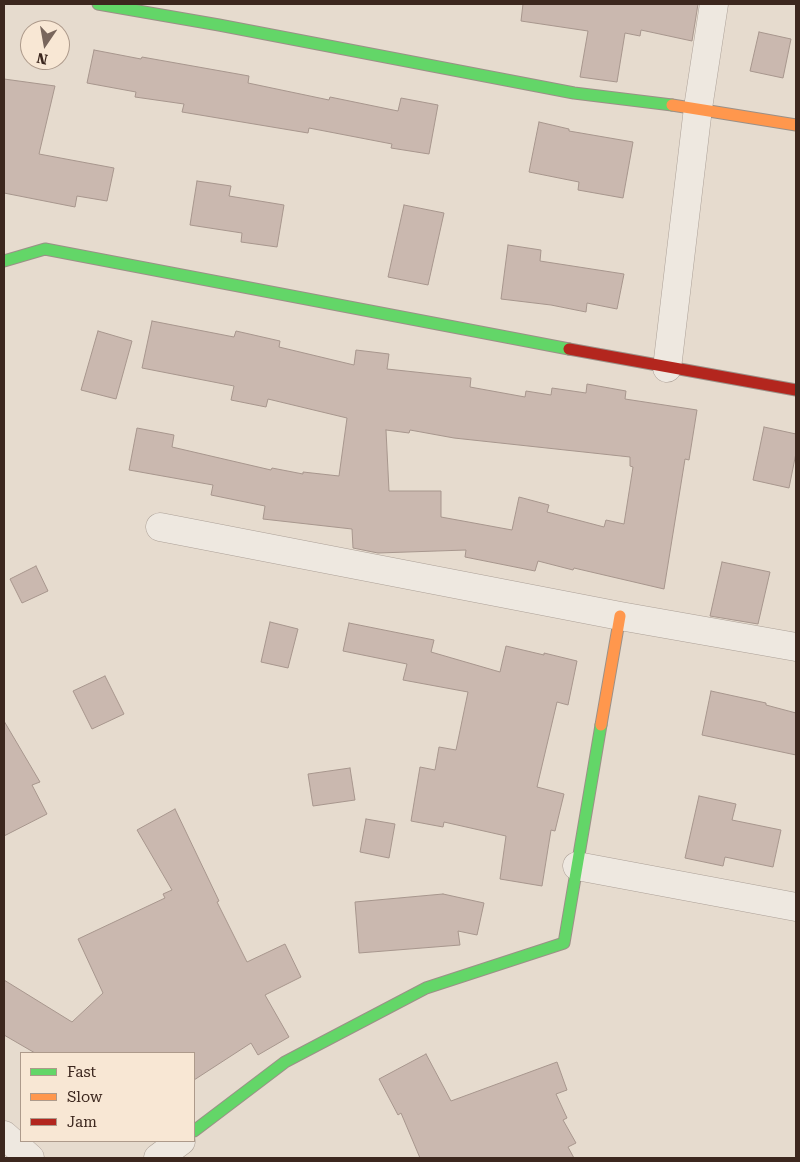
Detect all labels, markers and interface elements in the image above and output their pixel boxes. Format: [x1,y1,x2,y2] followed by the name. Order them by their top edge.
[20,20,70,70] north arrow
[35,50,49,68] text: N
[20,1052,195,1142] legend
[67,1063,96,1081] text: Fast
[67,1088,102,1106] text: Slow
[67,1113,97,1131] text: Jam

